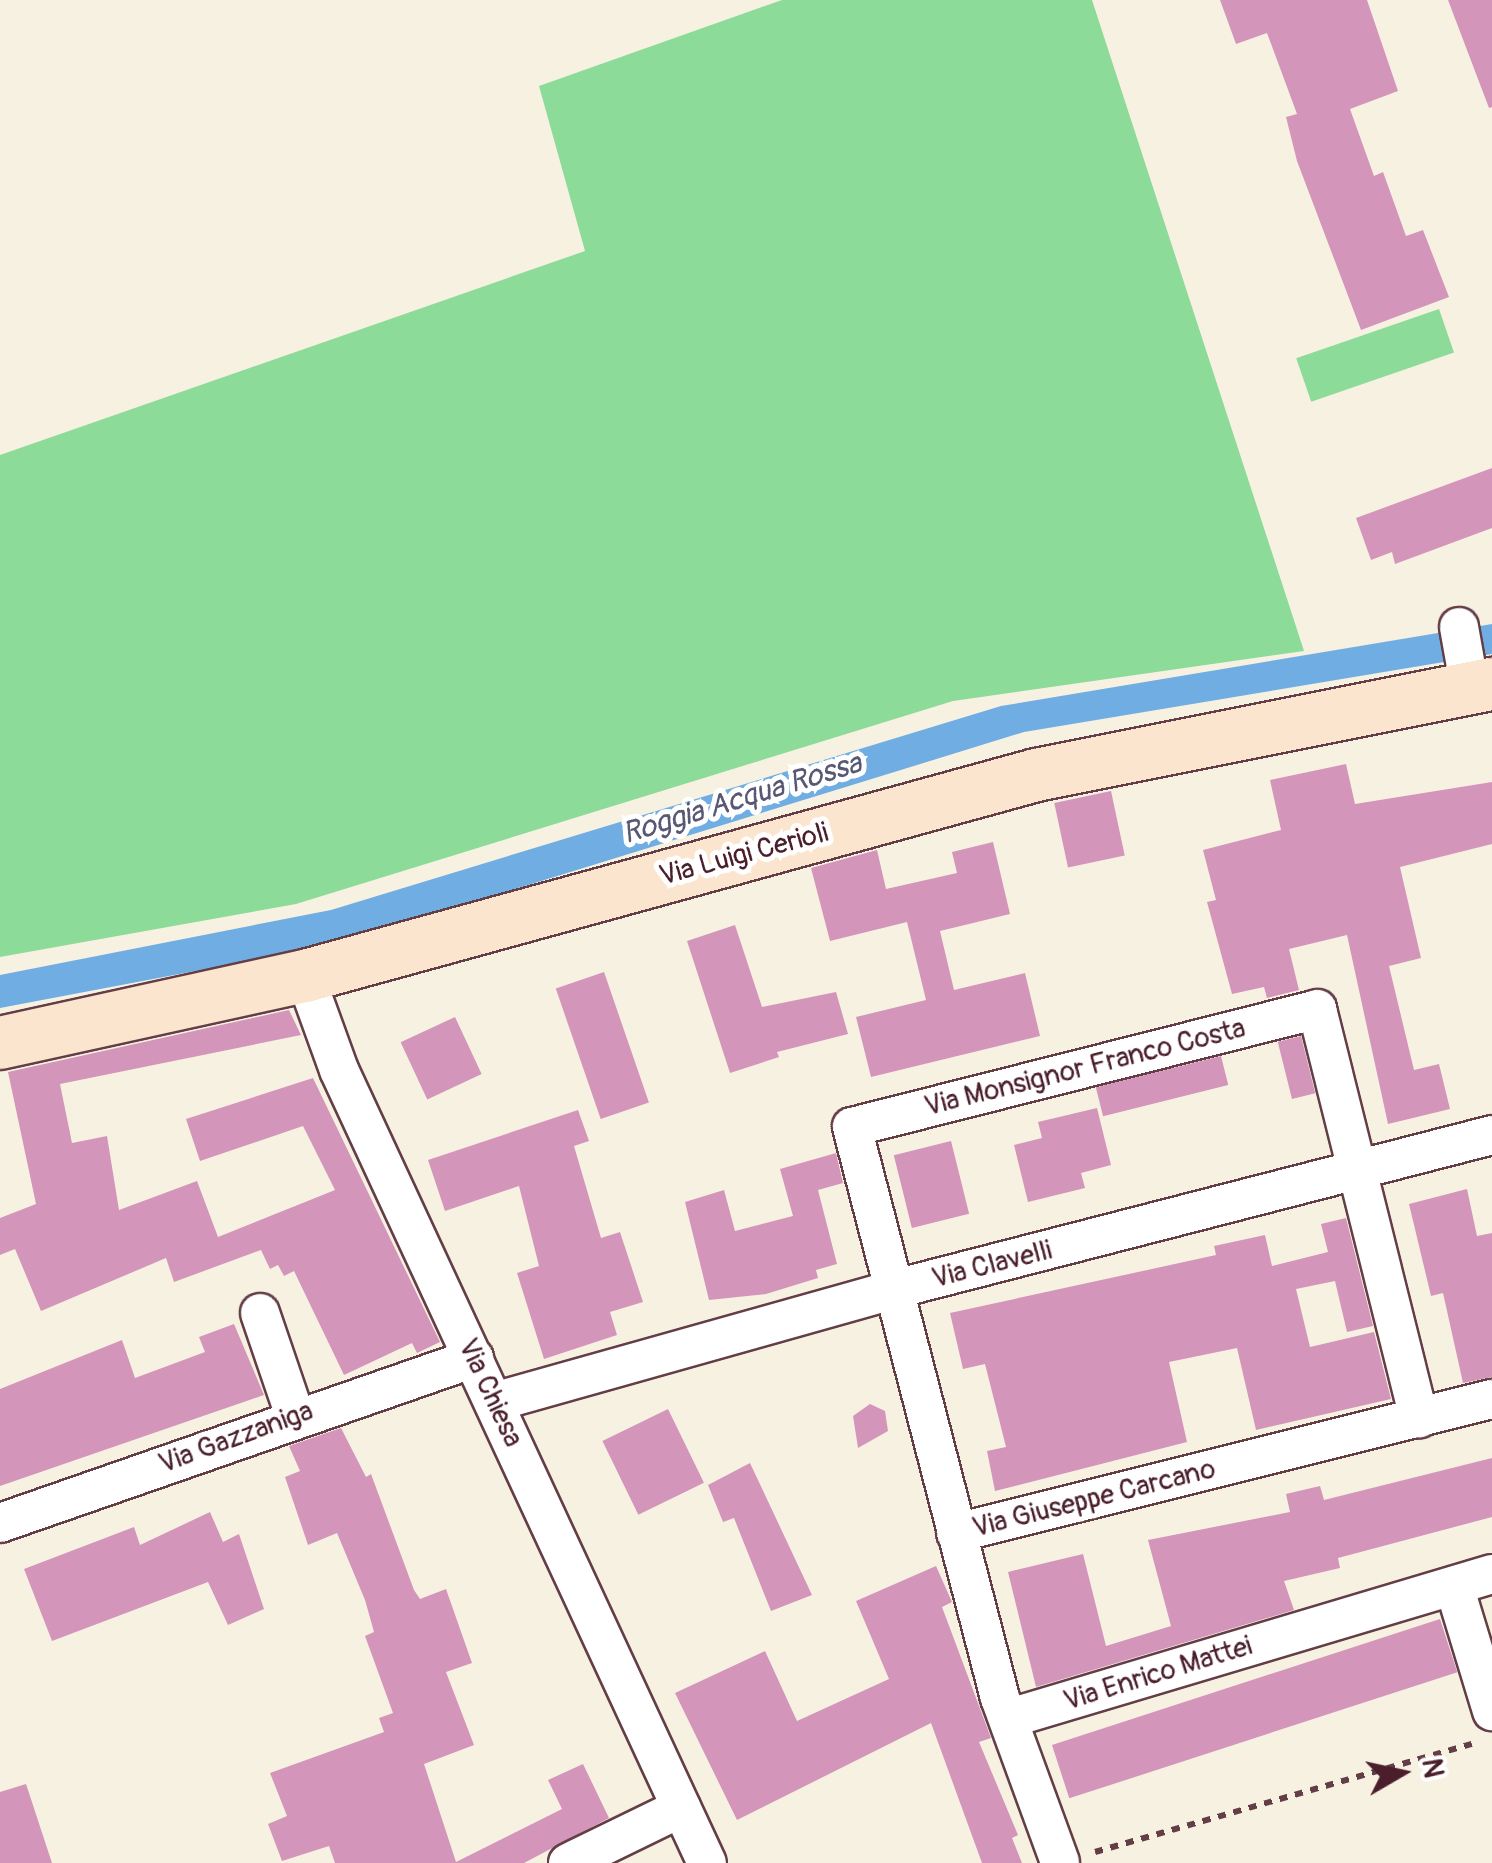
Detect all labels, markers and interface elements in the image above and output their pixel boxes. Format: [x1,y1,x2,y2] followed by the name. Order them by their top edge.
[618,746,866,852] water label: Roggia Acqua Rossa
[656,816,832,894] street label: Via Luigi Cerioli
[921,1012,1249,1124] street label: Via Monsignor Franco Costa
[928,1234,1056,1296] street label: Via Clavelli
[450,1333,530,1453] street label: Via Chiesa
[154,1395,318,1481] street label: Via Gazzaniga
[969,1453,1219,1545] street label: Via Giuseppe Carcano
[1060,1629,1256,1719] street label: Via Enrico Mattei
[1352,1723,1452,1823] north arrow
[1413,1756,1451,1780] text: N

